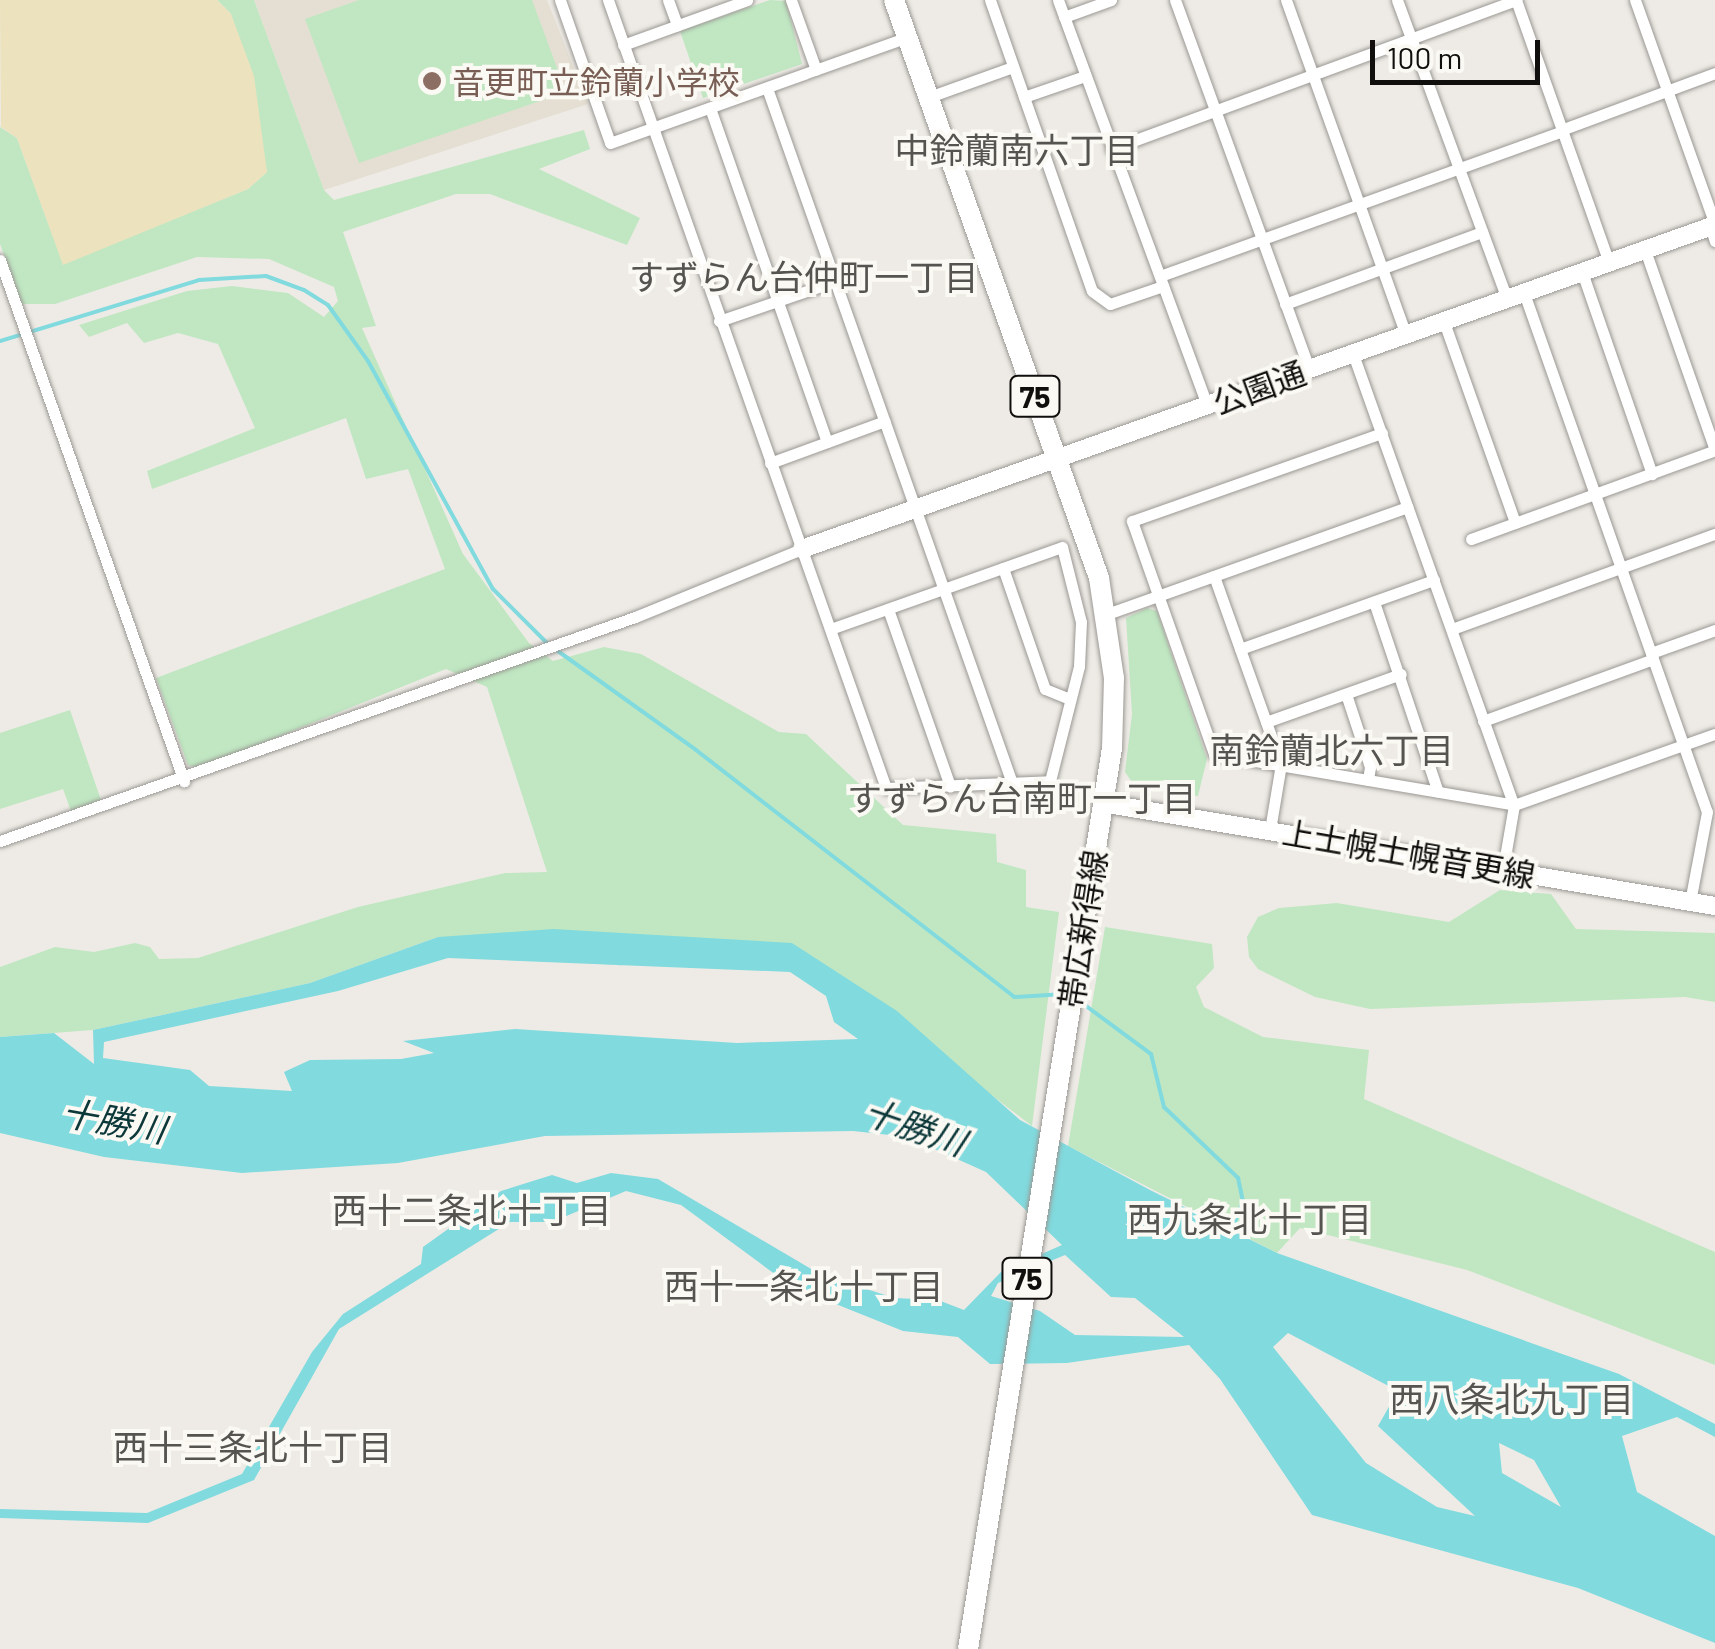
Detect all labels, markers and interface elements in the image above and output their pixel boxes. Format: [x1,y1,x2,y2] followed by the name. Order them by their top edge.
[1375,20,1545,82] scale bar
[1387,39,1462,75] text: 100 m
[452,62,740,100] place label: 音更町立鈴蘭小学校
[421,70,443,92] marker: 音更町立鈴蘭小学校
[895,128,1139,170] district label: 中鈴蘭南六丁目
[629,255,979,297] district label: すずらん台仲町一丁目
[1207,353,1311,421] street label: 公園通
[1008,371,1062,421] road number: 75
[1210,728,1454,770] district label: 南鈴蘭北六丁目
[847,776,1197,818] district label: すずらん台南町一丁目
[1280,812,1538,894] street label: 上士幌士幌音更線
[1051,847,1113,1011] street label: 帯広新得線
[859,1089,971,1163] water label: 十勝川
[59,1090,169,1150] water label: 十勝川
[332,1188,612,1230] district label: 西十二条北十丁目
[1128,1197,1372,1239] district label: 西九条北十丁目
[1000,1253,1054,1303] road number: 75
[664,1264,944,1306] district label: 西十一条北十丁目
[1390,1377,1634,1419] district label: 西八条北九丁目
[113,1425,393,1467] district label: 西十三条北十丁目

